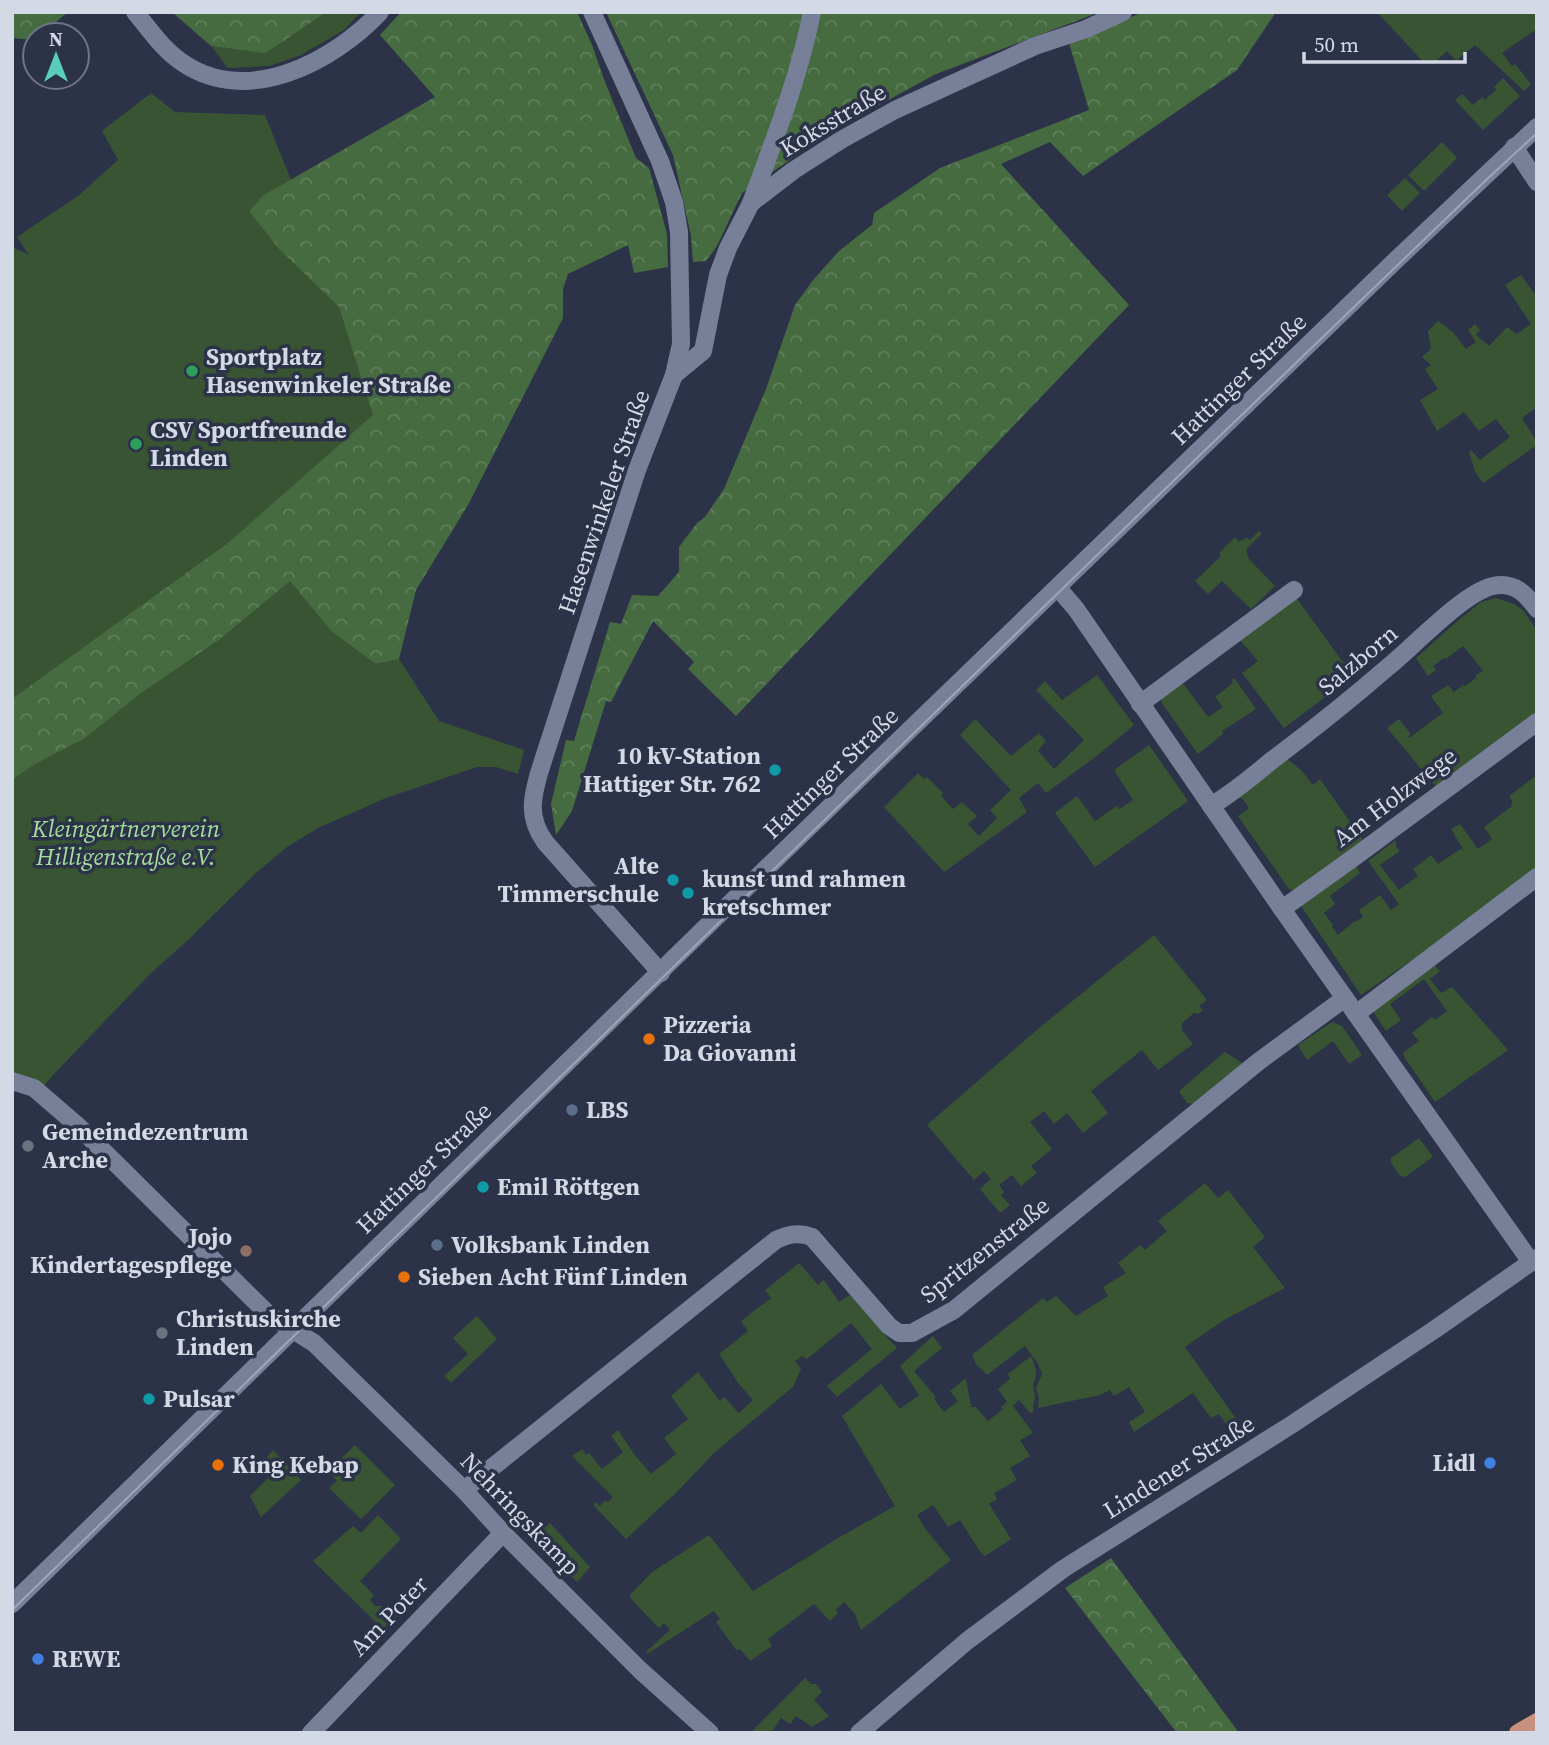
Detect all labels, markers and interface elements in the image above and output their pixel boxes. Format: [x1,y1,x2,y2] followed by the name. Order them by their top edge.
[21,21,91,91] north arrow
[1304,21,1465,65] scale bar
[49,26,63,52] text: N
[1314,30,1359,59] text: 50 m
[773,75,892,164] street label: Koksstraße
[1164,305,1314,452] street label: Hattinger Straße
[206,340,451,401] place label: Sportplatz Hasenwinkeler Straße
[184,363,200,379] marker: Sportplatz Hasenwinkeler Straße
[550,385,657,618] street label: Hasenwinkeler Straße
[150,413,347,474] place label: CSV Sportfreunde Linden
[128,436,144,452] marker: CSV Sportfreunde Linden
[1311,617,1404,703] street label: Salzborn
[756,699,906,846] street label: Hattinger Straße
[583,739,761,800] place label: 10 kV-Station Hattiger Str. 762
[1326,739,1463,854] street label: Am Holzwege
[767,762,783,778] marker: 10 kV-Station Hattiger Str. 762
[31,812,221,873] park label: Kleingärtnerverein Hilligenstraße e.V.
[497,849,659,910] place label: Alte Timmerschule
[702,862,906,923] place label: kunst und rahmen kretschmer
[665,872,681,888] marker: Alte Timmerschule
[680,885,696,901] marker: kunst und rahmen kretschmer
[663,1008,797,1069] place label: Pizzeria Da Giovanni
[641,1031,657,1047] marker: Pizzeria Da Giovanni
[586,1093,628,1126] place label: LBS
[349,1094,499,1241] street label: Hattinger Straße
[564,1102,580,1118] marker: LBS
[42,1115,249,1176] place label: Gemeindezentrum Arche
[20,1138,36,1154] marker: Gemeindezentrum Arche
[497,1170,640,1203] place label: Emil Röttgen
[475,1179,491,1195] marker: Emil Röttgen
[913,1189,1056,1311] street label: Spritzenstraße
[30,1220,232,1281] place label: Jojo Kindertagespflege
[451,1228,650,1261] place label: Volksbank Linden
[429,1237,445,1253] marker: Volksbank Linden
[238,1243,254,1259] marker: Jojo Kindertagespflege
[418,1260,688,1293] place label: Sieben Acht Fünf Linden
[396,1269,412,1285] marker: Sieben Acht Fünf Linden
[176,1302,341,1363] place label: Christuskirche Linden
[154,1325,170,1341] marker: Christuskirche Linden
[163,1382,235,1415] place label: Pulsar
[141,1391,157,1407] marker: Pulsar
[1097,1407,1261,1526] street label: Lindener Straße
[453,1445,587,1582] street label: Nehringskamp
[1432,1446,1476,1479] place label: Lidl
[232,1448,359,1481] place label: King Kebap
[1482,1455,1498,1471] marker: Lidl
[210,1457,226,1473] marker: King Kebap
[342,1568,435,1663] street label: Am Poter
[52,1642,120,1675] place label: REWE
[30,1651,46,1667] marker: REWE

